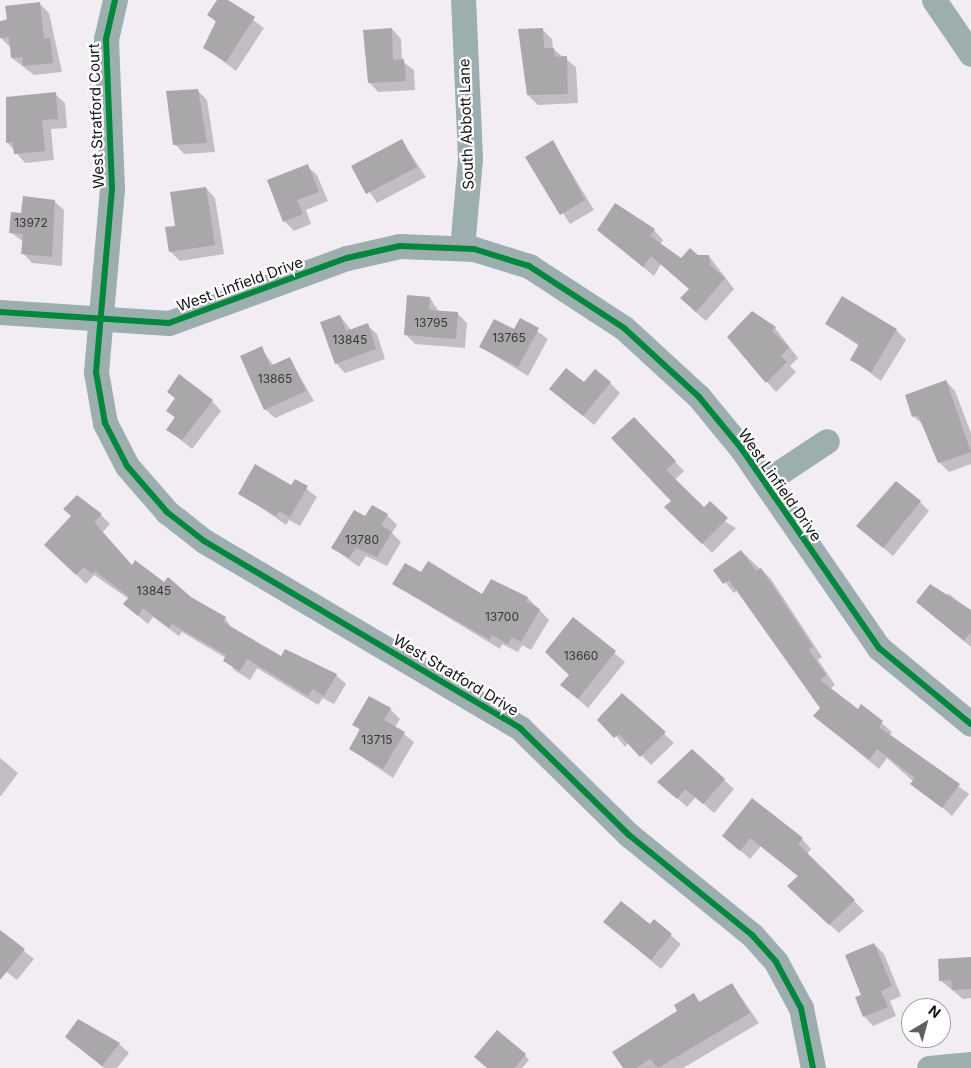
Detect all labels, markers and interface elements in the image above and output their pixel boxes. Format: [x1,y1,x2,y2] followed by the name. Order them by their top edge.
[84,43,108,189] street label: West Stratford Court
[455,58,477,190] street label: South Abbott Lane
[14,216,48,230] house number: 13972
[174,253,306,315] street label: West Linfield Drive
[414,316,448,330] house number: 13795
[492,331,526,345] house number: 13765
[333,333,367,347] house number: 13845
[258,372,292,386] house number: 13865
[734,425,826,545] street label: West Linfield Drive
[345,533,379,547] house number: 13780
[137,584,171,598] house number: 13845
[485,610,519,624] house number: 13700
[390,630,522,720] street label: West Stratford Drive
[564,649,598,663] house number: 13660
[361,733,393,747] house number: 13715
[901,998,951,1048] north arrow
[925,1001,944,1021] text: N

